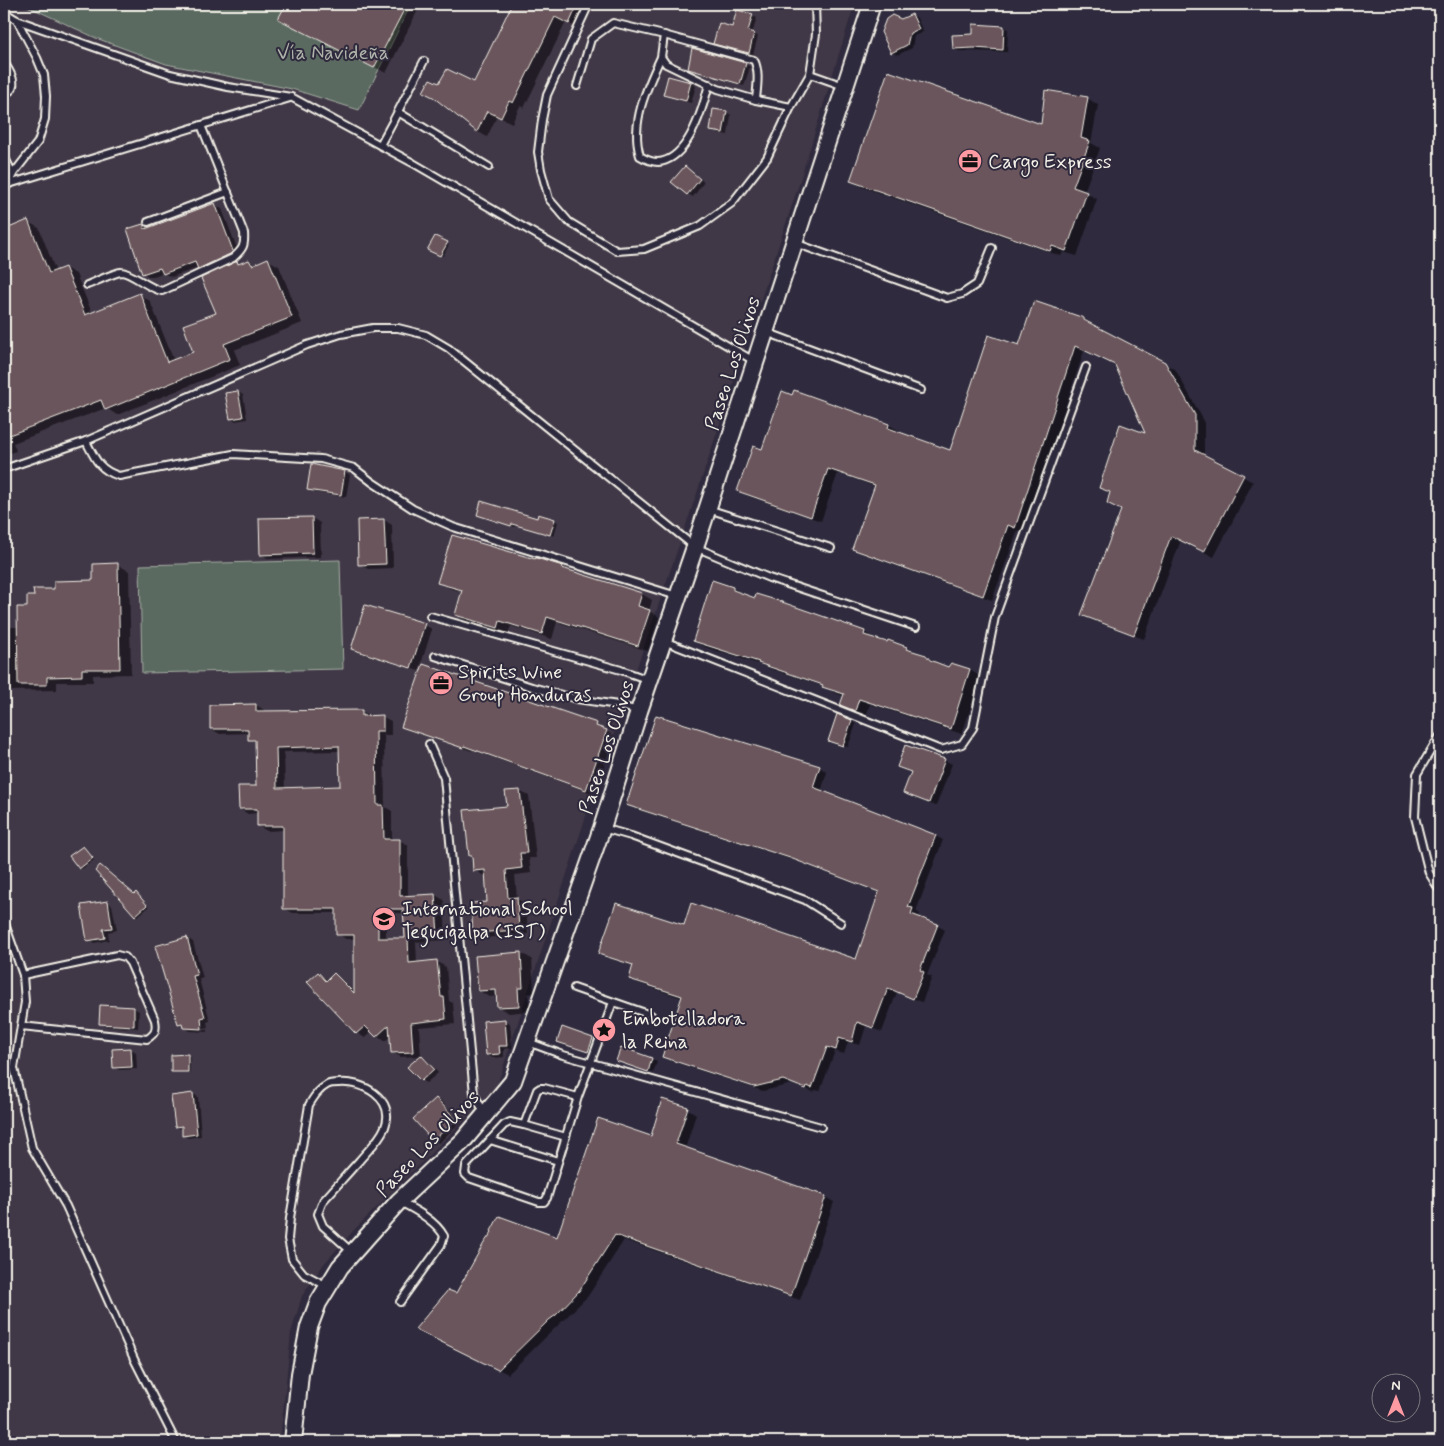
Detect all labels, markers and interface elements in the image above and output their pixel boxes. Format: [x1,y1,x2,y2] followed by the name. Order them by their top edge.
[277,40,389,67] park label: Vía Navideña
[957,148,983,174] office icon: Cargo Express
[988,149,1112,177] place label: Cargo Express
[699,293,768,434] street label: Paseo Los Olivos
[458,659,592,709] place label: Spirits Wine Group Honduras
[428,670,454,696] office icon: Spirits Wine Group Honduras
[573,677,642,818] street label: Paseo Los Olivos
[402,896,573,948] place label: International School Tegucigalpa (IST)
[371,906,397,932] school or university icon: International School Tegucigalpa (IST)
[622,1006,746,1056] place label: Embotelladora la Reina
[591,1017,617,1043] place icon: Embotelladora la Reina
[370,1085,486,1204] street label: Paseo Los Olivos
[1372,1374,1422,1424] north arrow
[1391,1377,1401,1395] text: N

